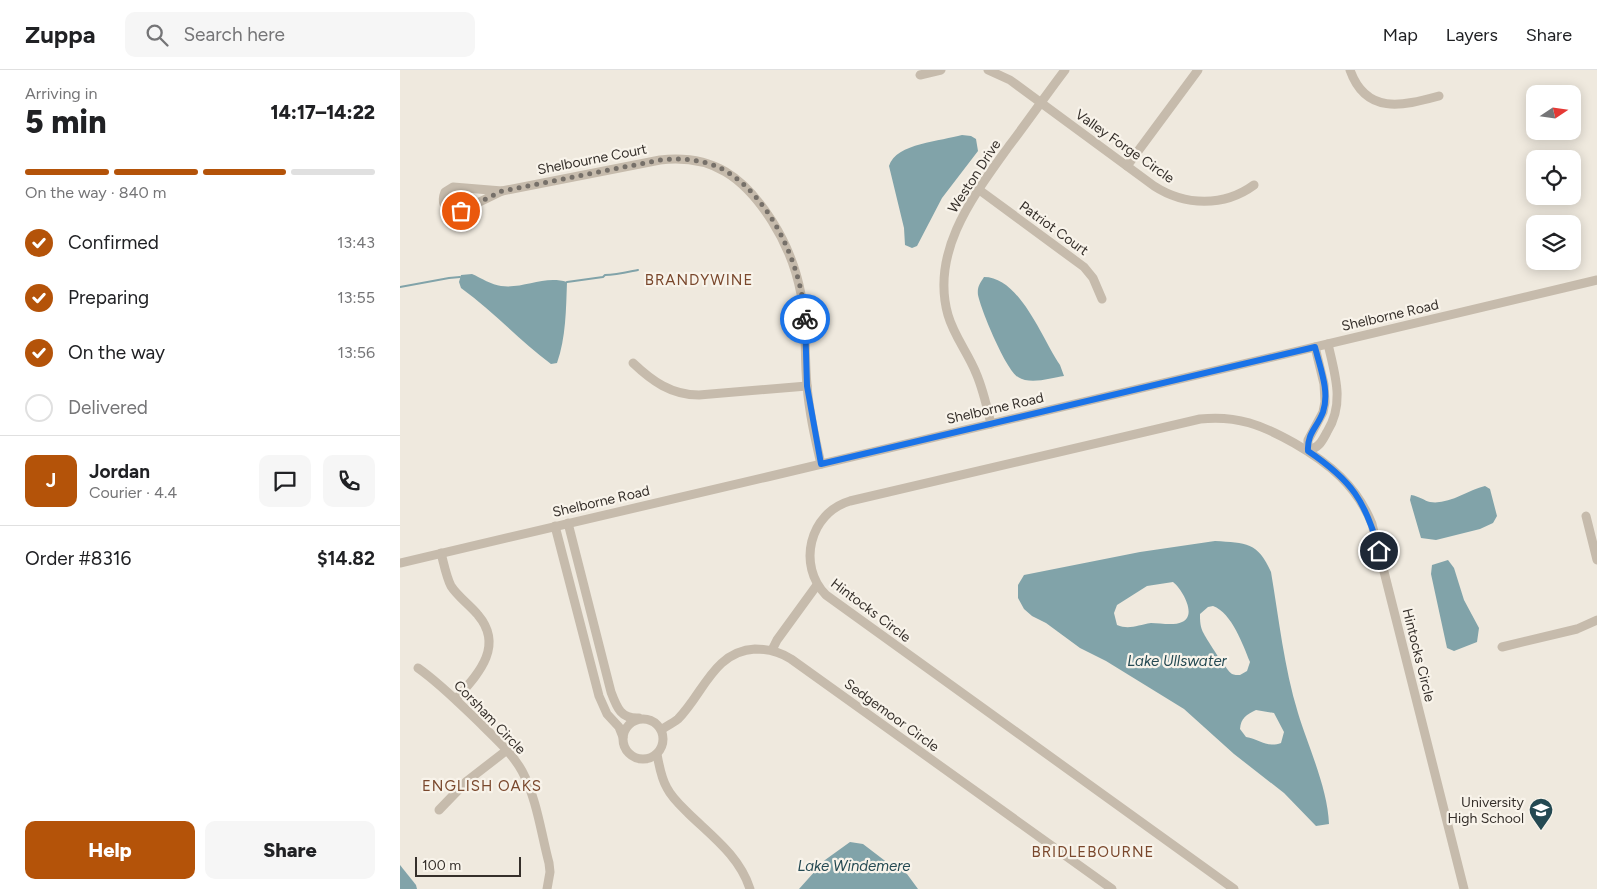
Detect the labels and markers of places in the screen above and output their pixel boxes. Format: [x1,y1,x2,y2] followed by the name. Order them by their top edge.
[440,190,482,232] pin
[1358,530,1400,572] pin
[1447,794,1525,827] place label: University High School
[1528,797,1554,831] school or university icon: University High School

